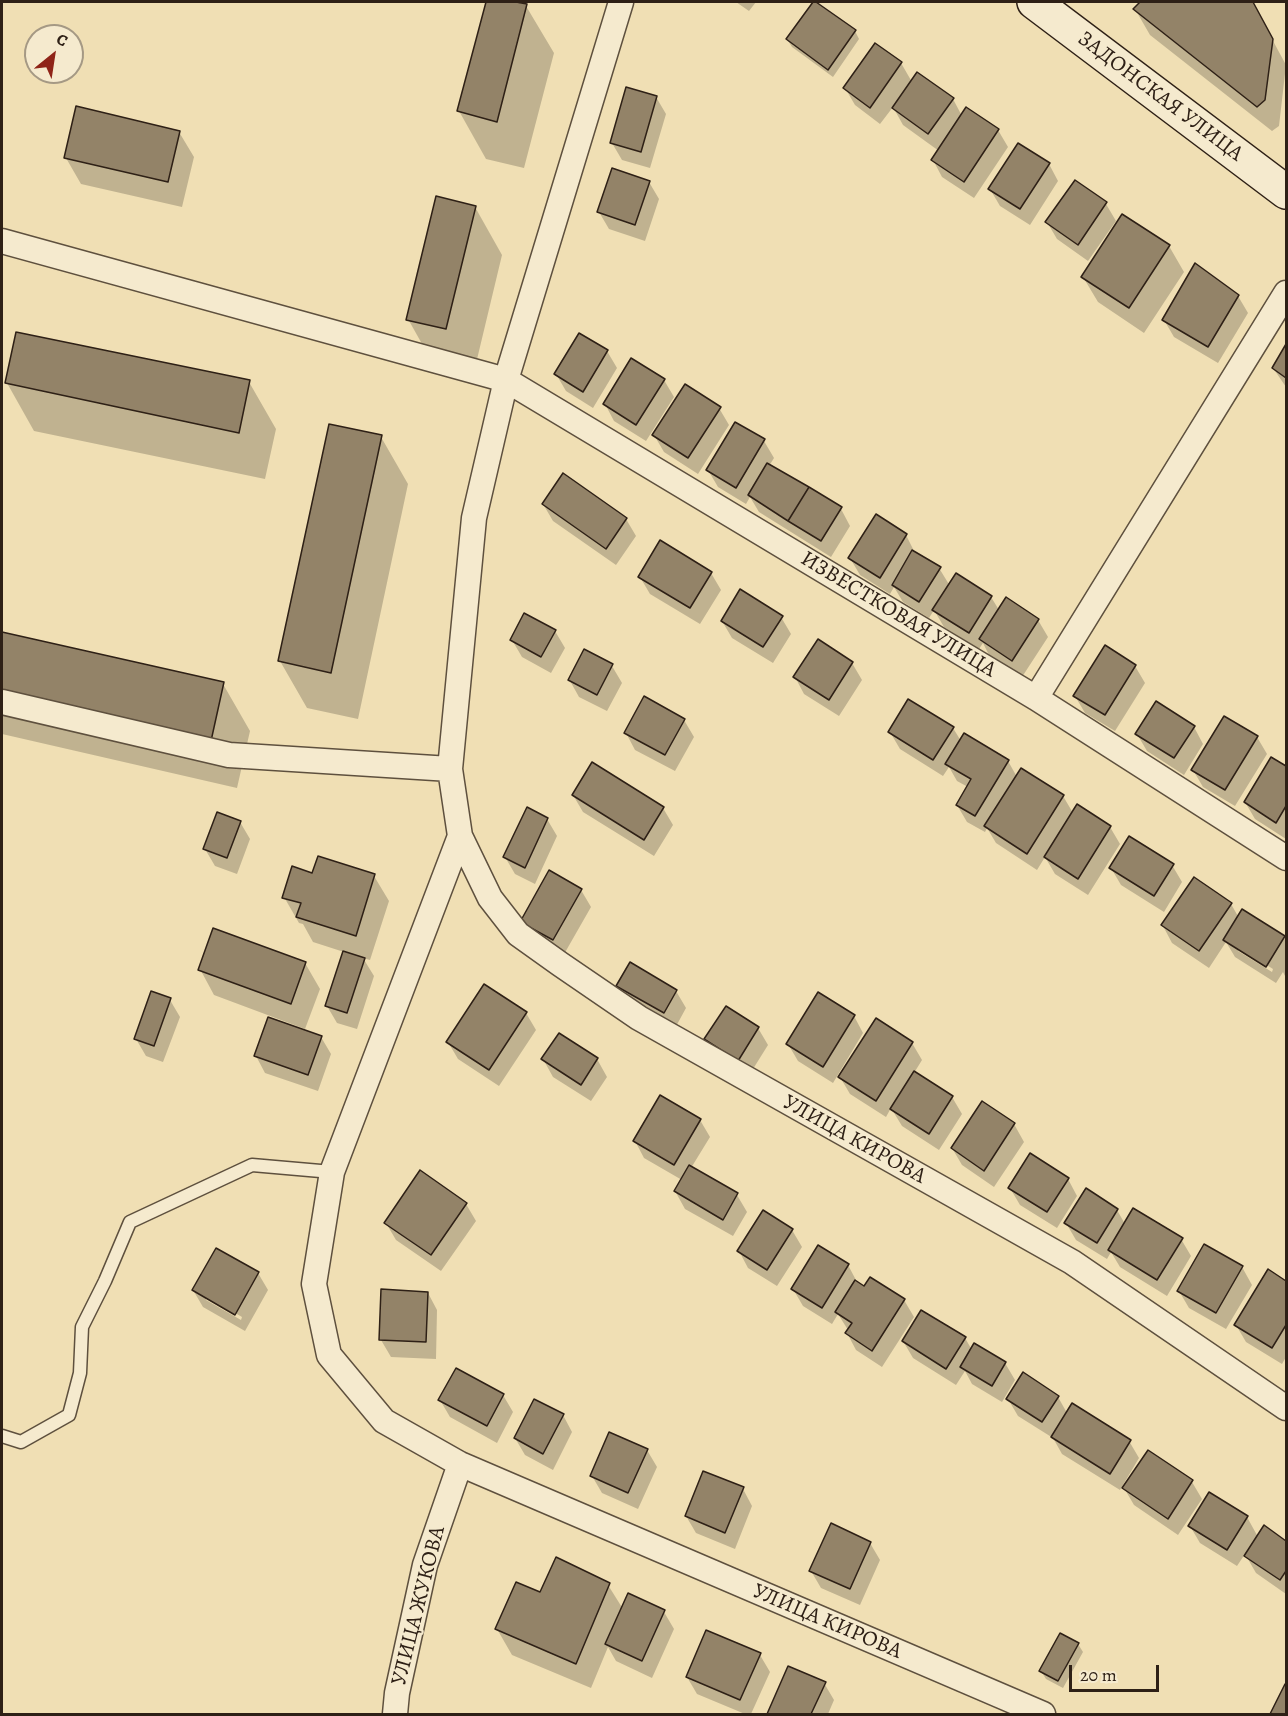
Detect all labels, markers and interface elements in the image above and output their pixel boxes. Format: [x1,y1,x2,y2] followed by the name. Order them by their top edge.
[24,24,84,84] north arrow
[1072,26,1248,168] street label: ЗАДОНСКАЯ УЛИЦА
[52,28,72,52] text: С
[795,546,1001,684] street label: ИЗВЕСТКОВАЯ УЛИЦА
[778,1090,930,1190] street label: УЛИЦА КИРОВА
[386,1524,452,1688] street label: УЛИЦА ЖУКОВА
[748,1579,906,1665] street label: УЛИЦА КИРОВА
[1072,1653,1162,1691] scale bar
[1080,1663,1117,1687] text: 20 m

